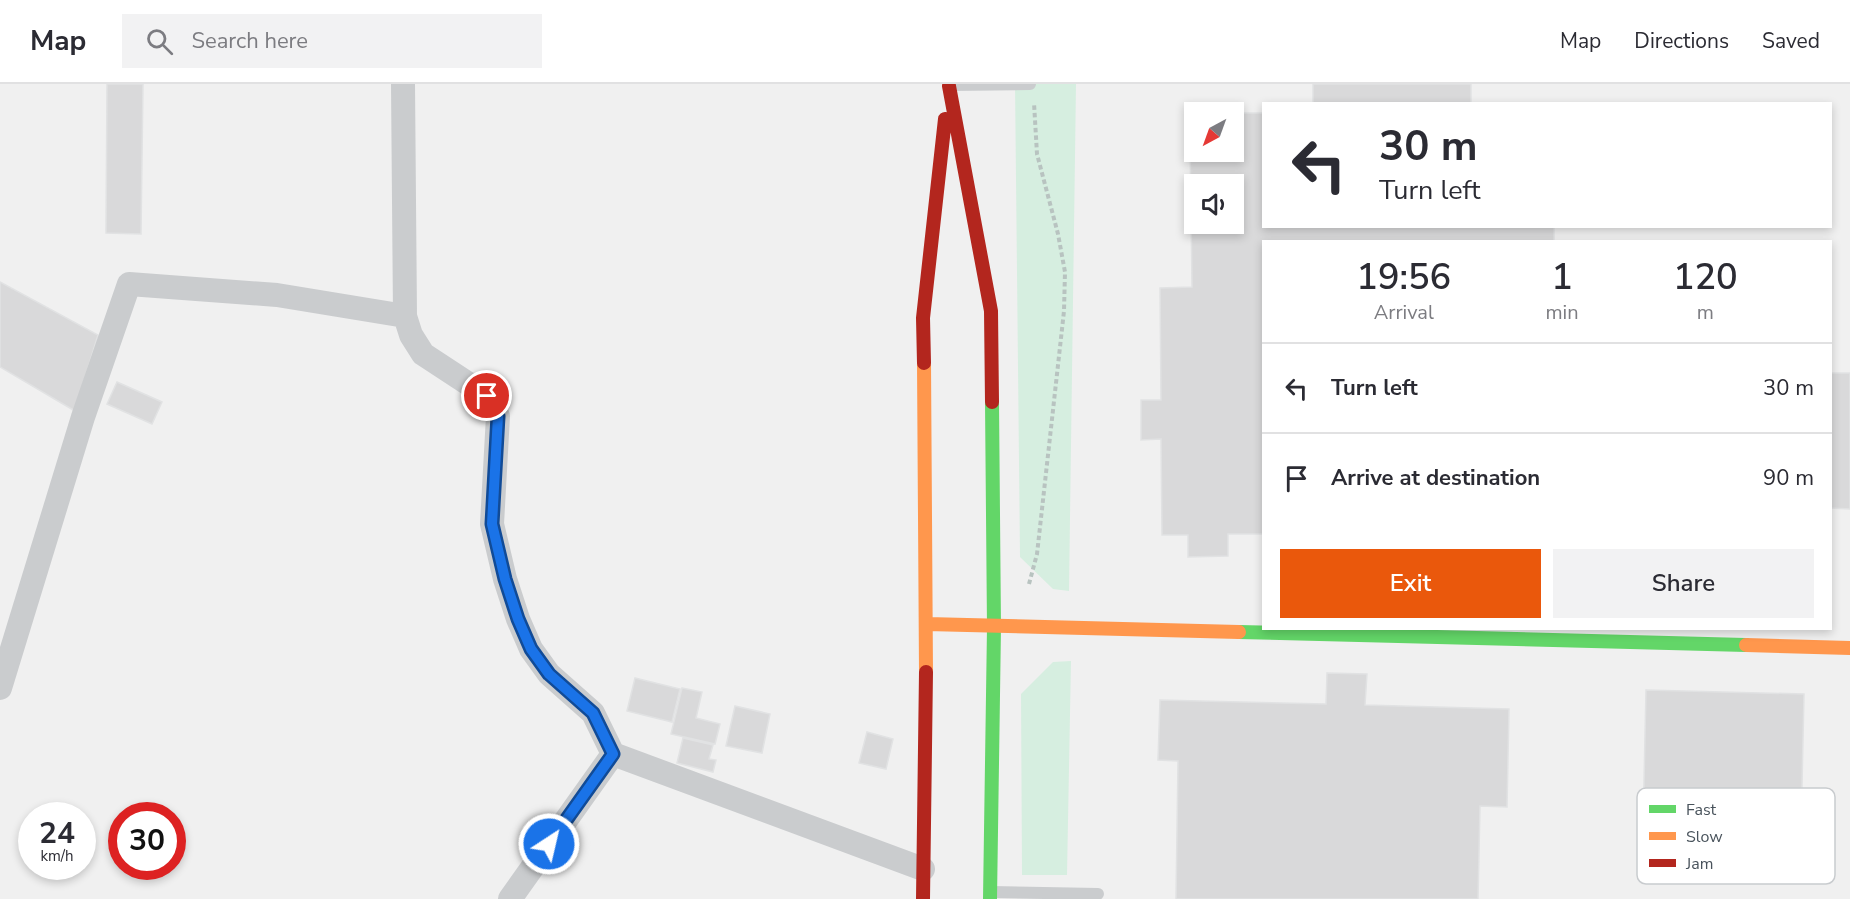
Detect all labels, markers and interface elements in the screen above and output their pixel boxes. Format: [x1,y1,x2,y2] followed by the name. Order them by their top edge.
[122,14,542,68] search box
[30,22,86,60] text: Map
[143,25,176,58] icon: search
[191,26,308,56] text: Search here
[1560,27,1601,55] text: Map
[1634,27,1729,55] text: Directions
[1762,27,1820,55] text: Saved
[1184,102,1244,162] north arrow
[1184,102,1244,234] map controls
[1379,118,1478,175] text: 30 m
[1280,126,1358,204] icon: left
[1379,172,1480,209] text: Turn left
[1184,174,1244,234] button: sound
[1356,253,1451,302] text: 19:56
[1551,253,1573,302] text: 1
[1673,253,1738,302] text: 120
[1374,299,1434,326] text: Arrival
[1546,299,1579,326] text: min
[1697,299,1714,326] text: m
[461,370,512,421] pin
[1280,372,1313,405] icon: left
[1331,373,1418,403] text: Turn left
[1763,373,1814,403] text: 30 m
[470,379,503,412] icon: arrive
[1280,462,1313,495] icon: arrive
[1331,463,1540,493] text: Arrive at destination
[1763,463,1814,493] text: 90 m
[1280,549,1541,618] button: Exit
[1553,549,1814,618] button: Share
[1637,788,1835,884] legend
[1686,799,1717,821] text: Fast
[108,802,186,880] speed limit sign: 30
[517,812,581,876] position arrow
[39,813,75,854] text: 24
[1686,826,1723,848] text: Slow
[40,846,74,866] text: km/h
[1685,853,1713,875] text: Jam

